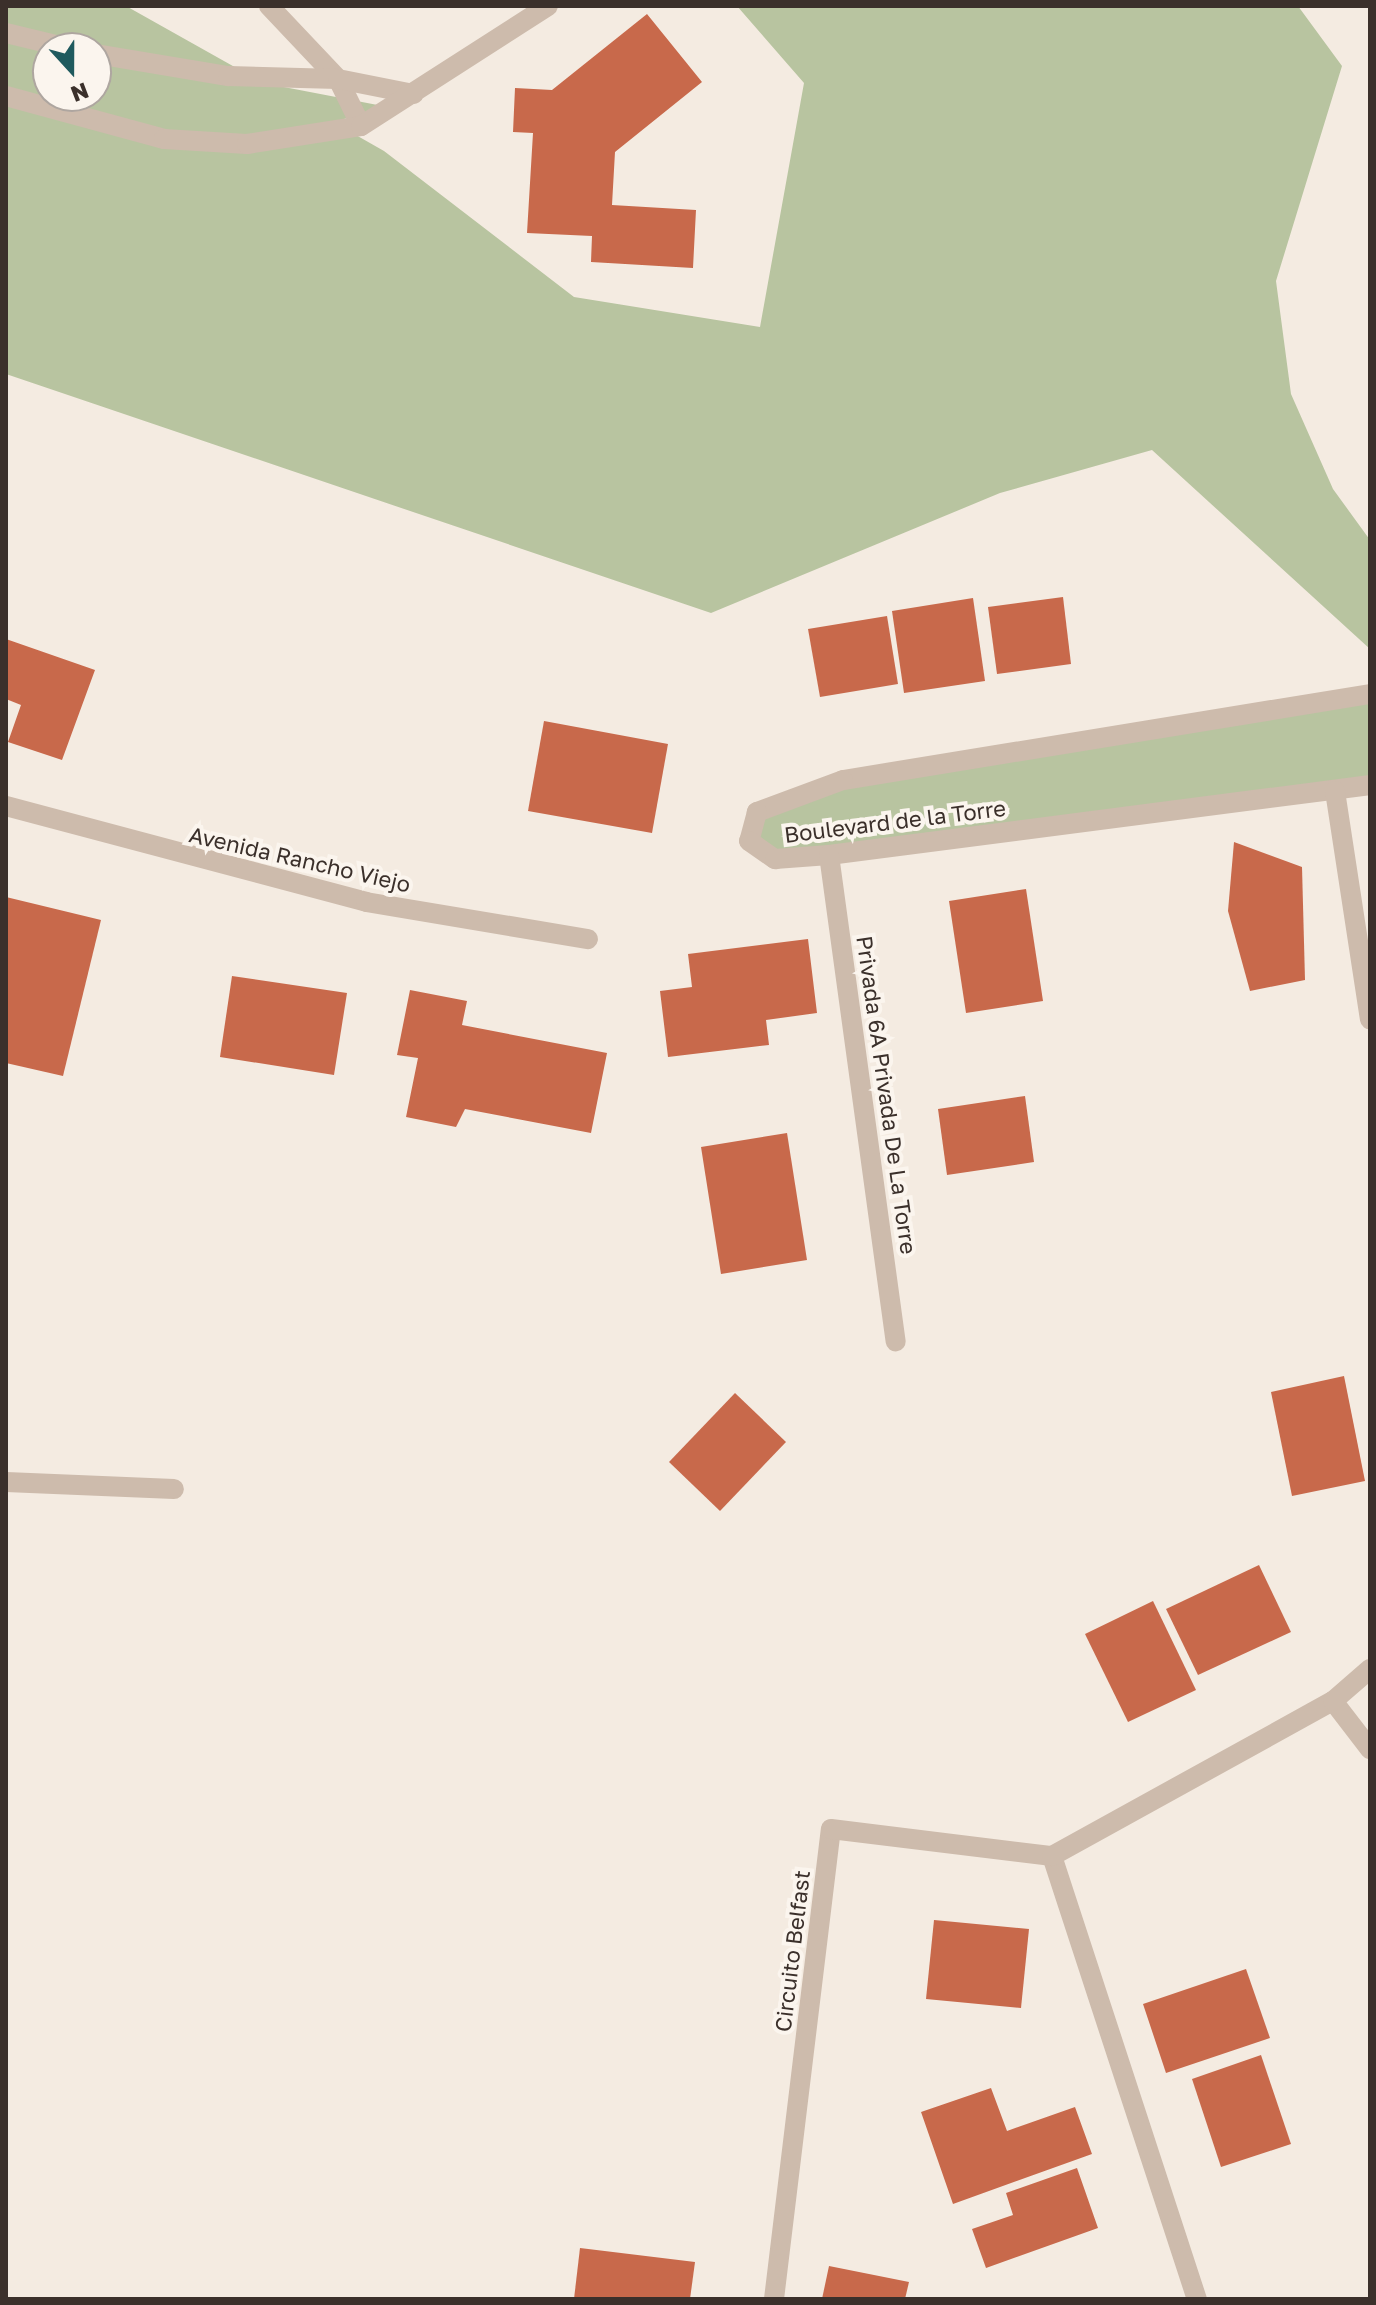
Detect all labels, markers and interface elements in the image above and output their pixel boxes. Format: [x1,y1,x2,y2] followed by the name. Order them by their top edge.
[32,32,112,112] north arrow
[67,77,93,109] text: N
[783,794,1007,848] street label: Boulevard de la Torre
[187,821,413,897] street label: Avenida Rancho Viejo
[852,934,922,1256] street label: Privada 6A Privada De La Torre
[769,1869,815,2033] street label: Circuito Belfast

